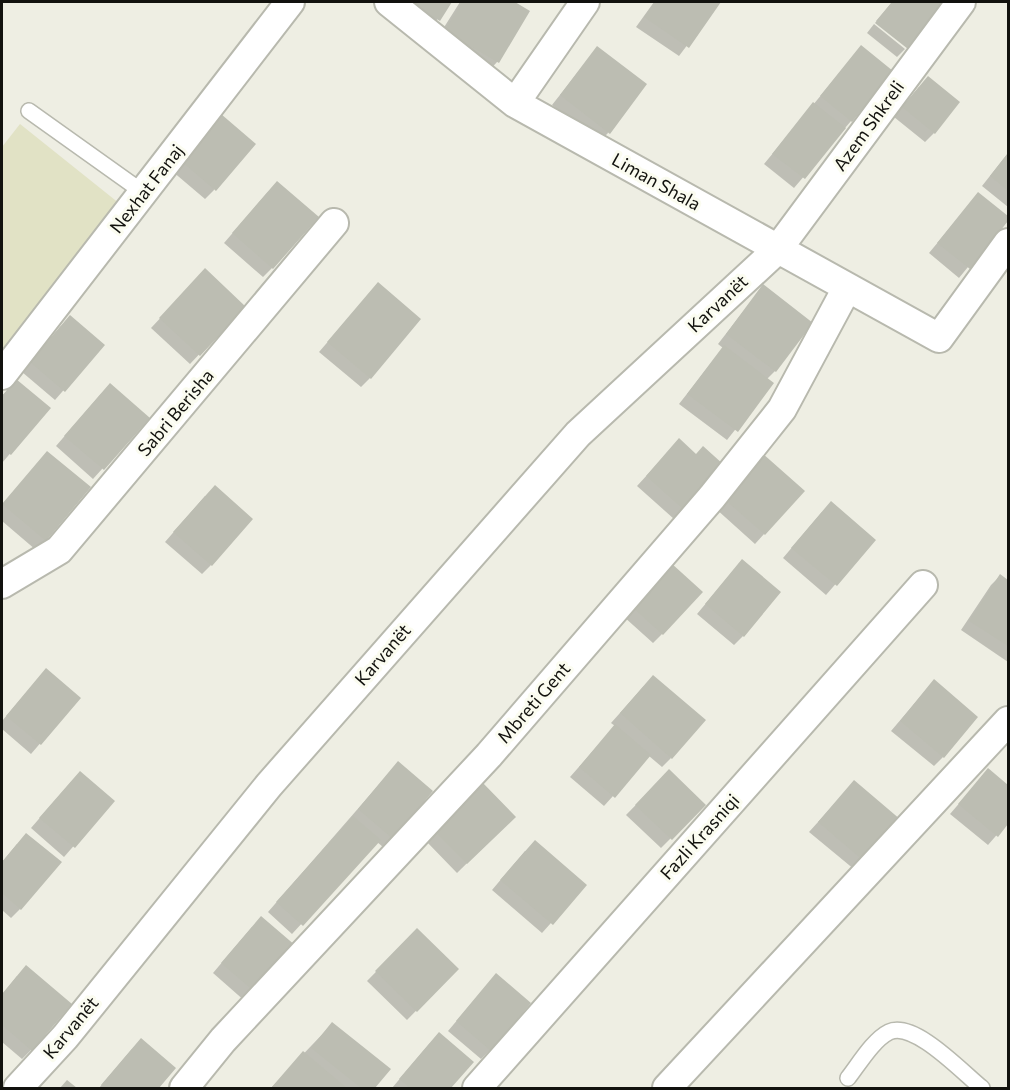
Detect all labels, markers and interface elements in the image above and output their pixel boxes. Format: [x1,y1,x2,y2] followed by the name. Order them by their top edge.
[828,76,908,175] street label: Azem Shkreli
[105,139,188,237] street label: Nexhat Fanaj
[608,148,705,215] street label: Liman Shala
[683,270,752,337] street label: Karvanët
[133,364,218,460] street label: Sabri Berisha
[350,619,415,690] street label: Karvanët
[492,657,574,747] street label: Mbreti Gent
[655,789,743,884] street label: Fazli Krasniqi
[38,992,103,1063] street label: Karvanët

